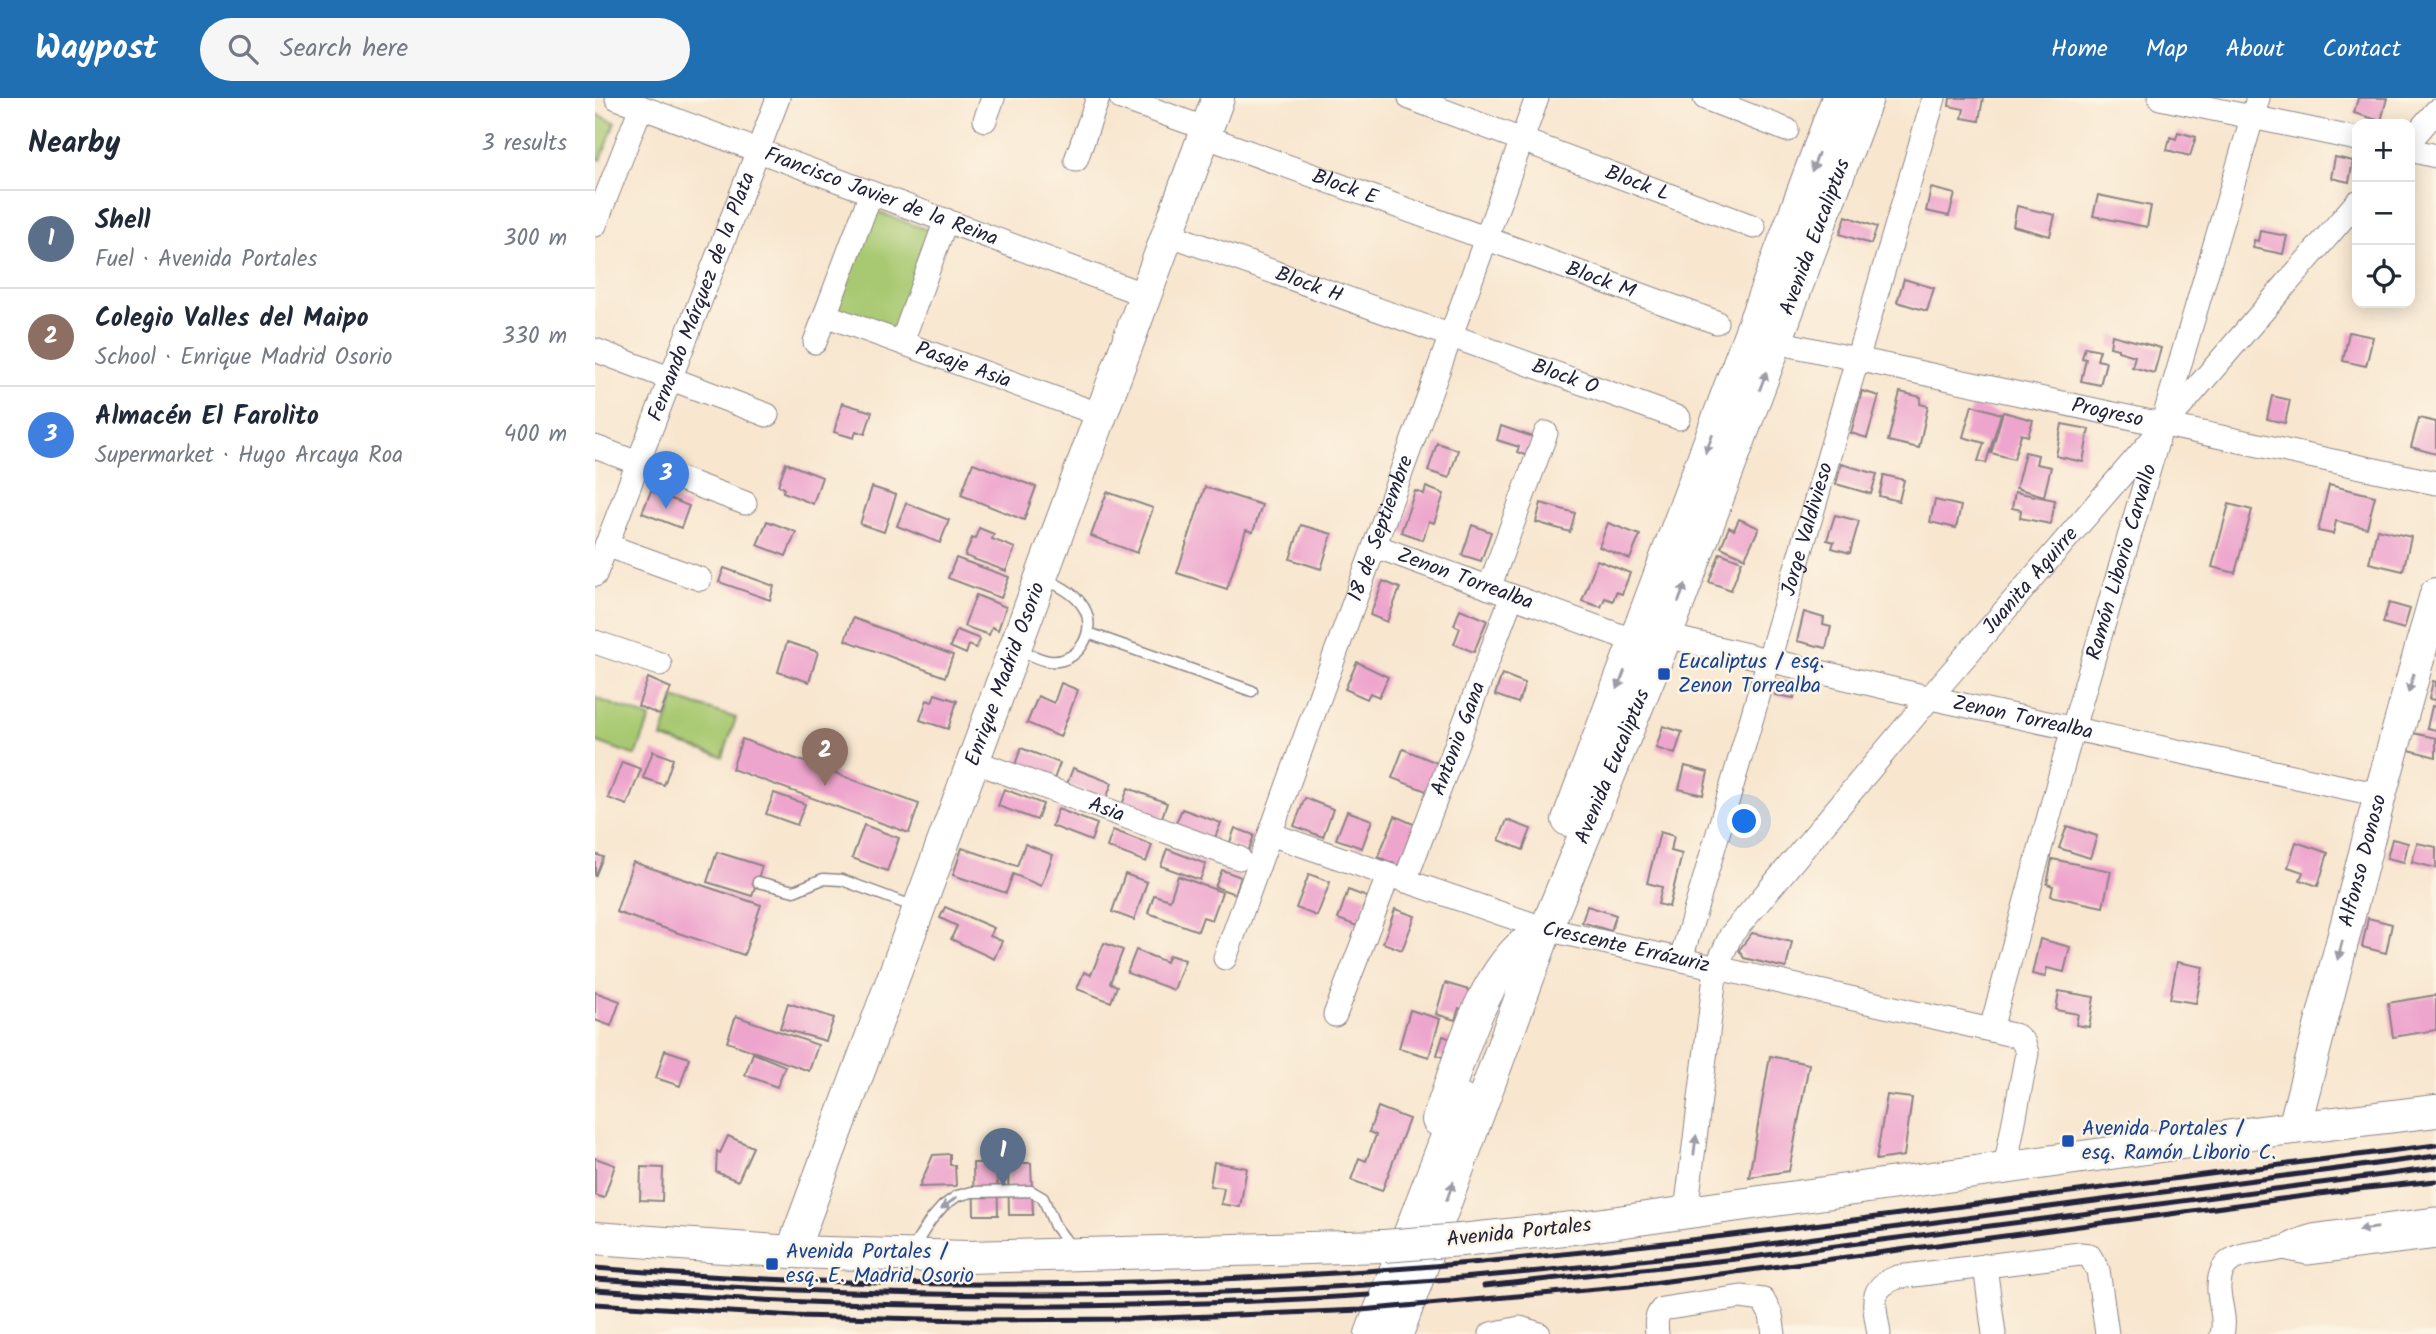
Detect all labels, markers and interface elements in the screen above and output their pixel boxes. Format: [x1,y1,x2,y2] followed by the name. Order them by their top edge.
[200,18,690,81] search box
[35,23,158,76] text: Waypost
[280,28,408,70] text: Search here
[224,30,262,68] icon: search
[2051,30,2108,69] text: Home
[2146,30,2188,69] text: Map
[2226,30,2284,69] text: About
[2322,30,2401,69] text: Contact
[2352,119,2415,308] map controls
[2352,119,2415,182] button: +
[28,120,120,168] text: Nearby
[481,126,567,162] text: 3 results
[759,138,1003,255] street label: Francisco Javier de la Reina
[1809,152,1820,173] one-way arrow
[1771,154,1859,320] street label: Avenida Eucaliptus
[1600,156,1675,211] street label: Block L
[1307,160,1383,215] street label: Block E
[639,167,765,426] street label: Fernando Márquez de la Plata
[2352,182,2415,245] button: −
[95,200,151,242] text: Shell
[48,221,54,257] text: 1
[503,221,567,257] text: 300 m
[95,242,317,278] text: Fuel · Avenida Portales
[2352,245,2415,308] button: locate
[1561,252,1641,308] street label: Block M
[1271,257,1348,312] street label: Block H
[95,298,369,340] text: Colegio Valles del Maipo
[44,319,58,355] text: 2
[502,319,567,355] text: 330 m
[911,333,1016,398] street label: Pasaje Asia
[95,340,393,376] text: School · Enrique Madrid Osorio
[1527,350,1603,404] street label: Block O
[1757,370,1768,391] one-way arrow
[2069,389,2147,436] street label: Progreso
[95,396,319,438] text: Almacén El Farolito
[45,417,57,453] text: 3
[504,417,567,453] text: 400 m
[1704,434,1715,455] one-way arrow
[95,438,403,474] text: Supermarket · Hugo Arcaya Roa
[1339,450,1423,606] street label: 18 de Septiembre
[643,451,689,509] pin: 3
[1772,458,1843,600] street label: Jorge Valdivieso
[2077,460,2166,664] street label: Ramón Liborio Carvallo
[1974,519,2087,642] street label: Juanita Aguirre
[1392,539,1538,619] street label: Zenon Torrealba
[956,577,1054,771] street label: Enrique Madrid Osorio
[1677,583,1688,604] one-way arrow
[1678,646,1825,703] place label: Eucaliptus / esq. Zenon Torrealba
[1656,666,1672,682] marker: Eucaliptus / esq. Zenon Torrealba
[1615,669,1626,690] one-way arrow
[2405,672,2416,694] one-way arrow
[1422,677,1495,800] street label: Antonio Gana
[1566,684,1659,849] street label: Avenida Eucaliptus
[1949,687,2096,749] street label: Zenon Torrealba
[802,728,848,786] pin: 2
[1084,788,1129,831] street label: Asia
[2330,791,2396,931] street label: Alfonso Donoso
[1727,804,1761,838] your location
[1539,912,1713,982] street label: Crescente Errázuriz
[2334,939,2345,961] one-way arrow
[2082,1113,2276,1170] place label: Avenida Portales / esq. Ramón Liborio C.
[980,1128,1026,1186] pin: 1
[1689,1133,1700,1155] one-way arrow
[2060,1133,2076,1149] marker: Avenida Portales / esq. Ramón Liborio C.
[1445,1180,1456,1201] one-way arrow
[940,1195,958,1209] one-way arrow
[1445,1209,1593,1257] street label: Avenida Portales
[2357,1223,2379,1234] one-way arrow
[786,1236,974,1293] place label: Avenida Portales / esq. E. Madrid Osorio
[764,1256,780,1272] marker: Avenida Portales / esq. E. Madrid Osorio

